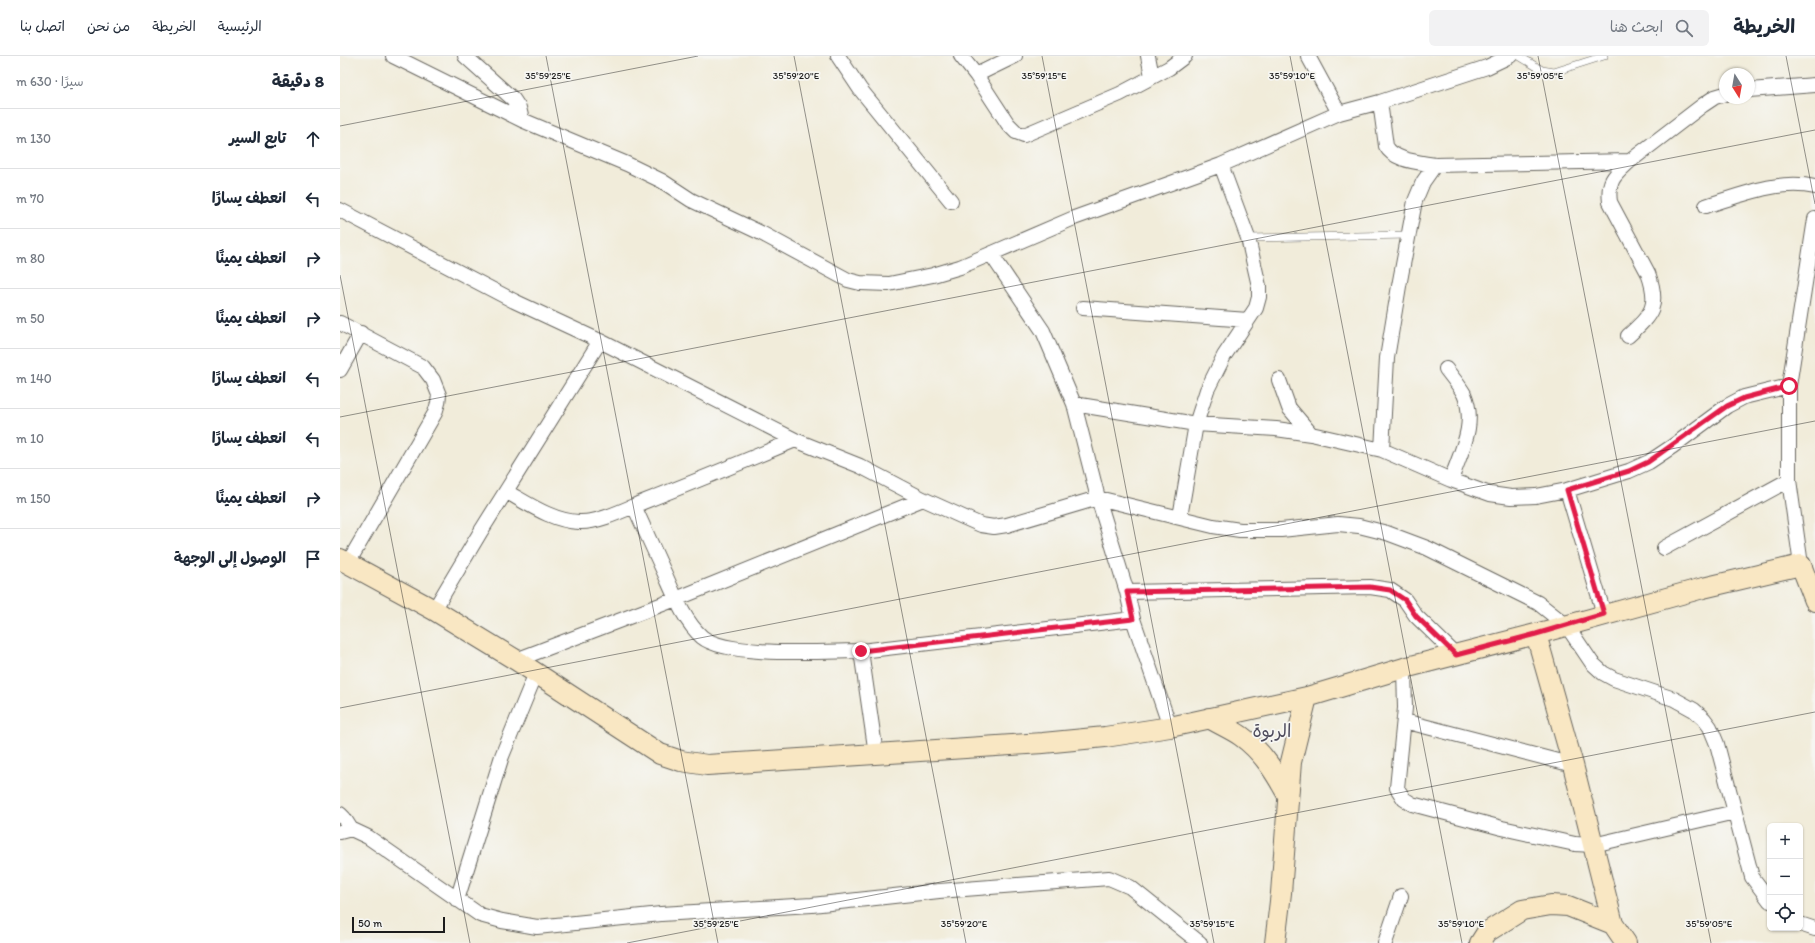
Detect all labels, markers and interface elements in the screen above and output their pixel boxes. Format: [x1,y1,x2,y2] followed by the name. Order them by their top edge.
[1429,10,1709,46] search box
[1733,15,1795,38] text: الخريطة
[1673,17,1695,39] icon: search
[20,18,65,35] text: اتصل بنا
[87,18,130,35] text: من نحن
[152,18,196,35] text: الخريطة
[218,18,262,35] text: الرئيسية
[1610,18,1663,36] text: ابحث هنا
[1719,68,1755,104] north arrow
[525,69,571,82] text: 35°59'25"E
[773,69,820,82] text: 35°59'20"E
[1021,69,1067,82] text: 35°59'15"E
[1269,69,1315,82] text: 35°59'10"E
[1517,69,1564,82] text: 35°59'05"E
[272,71,324,91] text: 8 دقيقة
[16,74,83,89] text: سيرًا · 630 m
[302,128,324,150] icon: ahead
[229,129,286,147] text: تابع السير
[16,131,51,146] text: 130 m
[302,188,324,210] icon: left
[212,189,286,207] text: انعطف يسارًا
[16,191,44,206] text: 70 m
[302,248,324,270] icon: right
[216,249,286,267] text: انعطف يمينًا
[16,251,45,266] text: 80 m
[302,308,324,330] icon: right
[216,309,286,327] text: انعطف يمينًا
[16,311,45,326] text: 50 m
[302,368,324,390] icon: left
[212,369,286,387] text: انعطف يسارًا
[16,371,52,386] text: 140 m
[1780,377,1798,395] route start
[302,428,324,450] icon: left
[212,429,286,447] text: انعطف يسارًا
[16,431,44,446] text: 10 m
[302,488,324,510] icon: right
[216,489,286,507] text: انعطف يمينًا
[16,491,51,506] text: 150 m
[302,548,324,570] icon: arrive
[174,549,286,567] text: الوصول إلى الوجهة
[852,642,870,660] route end
[1252,720,1292,742] district label: الربوة
[1767,823,1803,931] map controls
[1767,823,1803,859] button: +
[1767,859,1803,895] button: −
[1767,895,1803,931] button: locate
[352,915,445,934] scale bar
[358,917,382,930] text: 50 m
[693,917,739,930] text: 35°59'25"E
[941,917,988,930] text: 35°59'20"E
[1189,917,1235,930] text: 35°59'15"E
[1438,917,1484,930] text: 35°59'10"E
[1686,917,1733,930] text: 35°59'05"E

